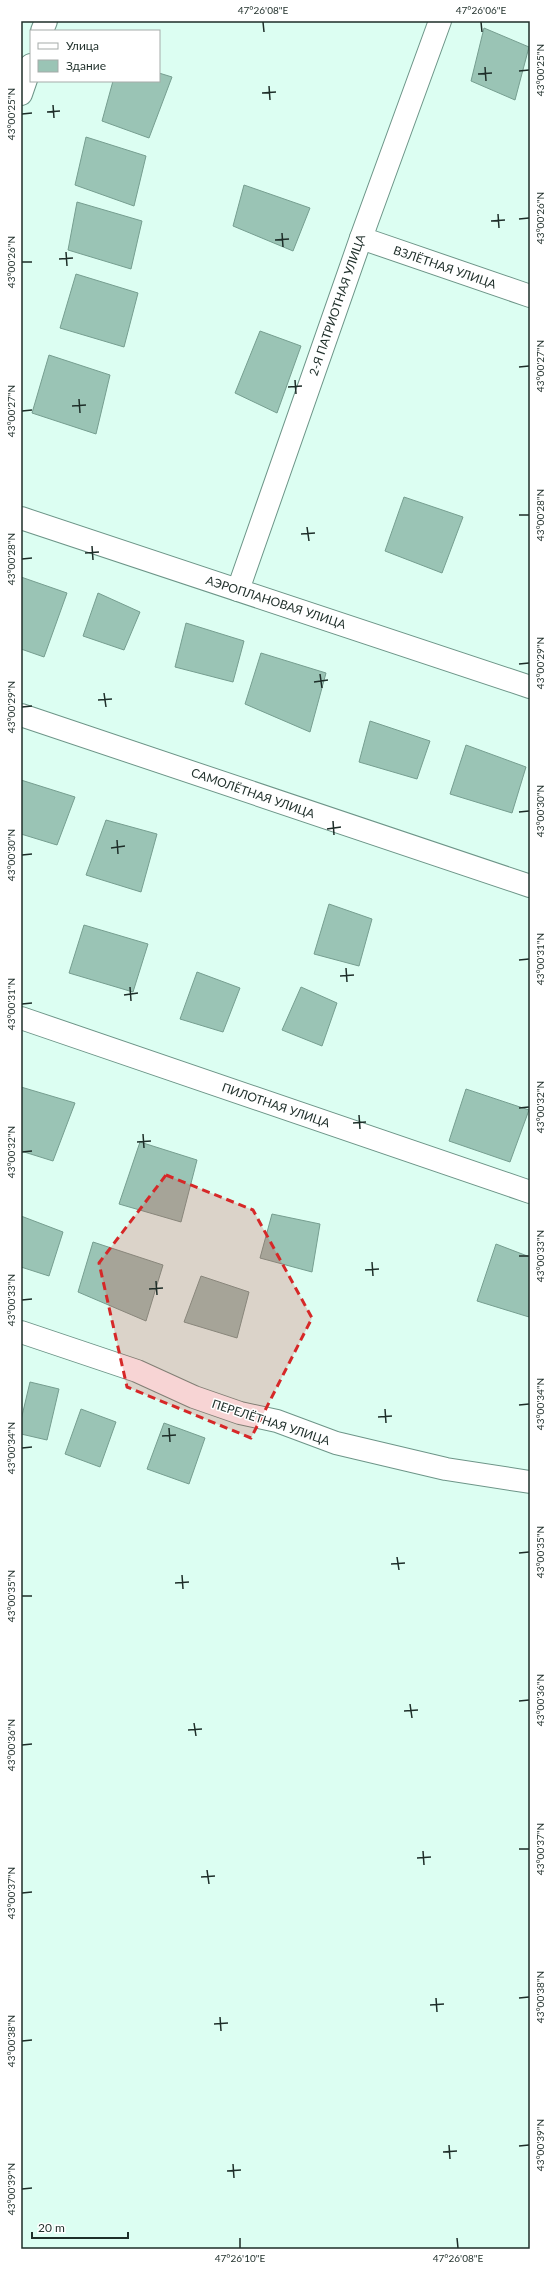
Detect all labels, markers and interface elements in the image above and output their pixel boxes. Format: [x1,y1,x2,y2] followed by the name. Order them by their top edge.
[238,4,288,16] text: 47°26'08"E
[456,4,506,16] text: 47°26'06"E
[30,30,160,82] legend
[66,38,99,53] text: Улица
[534,44,546,96] text: 43°00'25"N
[66,58,106,73] text: Здание
[5,88,17,140] text: 43°00'25"N
[534,192,546,244] text: 43°00'26"N
[306,231,369,378] street label: 2-Я ПАТРИОТНАЯ УЛИЦА
[5,236,17,288] text: 43°00'26"N
[392,242,499,292] street label: ВЗЛЁТНАЯ УЛИЦА
[534,340,546,392] text: 43°00'27"N
[5,385,17,437] text: 43°00'27"N
[534,489,546,541] text: 43°00'28"N
[5,533,17,585] text: 43°00'28"N
[204,572,349,632] street label: АЭРОПЛАНОВАЯ УЛИЦА
[534,637,546,689] text: 43°00'29"N
[5,681,17,733] text: 43°00'29"N
[189,765,318,822] street label: САМОЛЁТНАЯ УЛИЦА
[534,785,546,837] text: 43°00'30"N
[5,829,17,881] text: 43°00'30"N
[534,933,546,985] text: 43°00'31"N
[5,978,17,1030] text: 43°00'31"N
[220,1079,333,1131] street label: ПИЛОТНАЯ УЛИЦА
[534,1081,546,1133] text: 43°00'32"N
[5,1126,17,1178] text: 43°00'32"N
[534,1230,546,1282] text: 43°00'33"N
[5,1274,17,1326] text: 43°00'33"N
[534,1378,546,1430] text: 43°00'34"N
[210,1396,333,1448] street label: ПЕРЕЛЁТНАЯ УЛИЦА
[5,1422,17,1474] text: 43°00'34"N
[534,1526,546,1578] text: 43°00'35"N
[5,1570,17,1622] text: 43°00'35"N
[534,1674,546,1726] text: 43°00'36"N
[5,1719,17,1771] text: 43°00'36"N
[534,1823,546,1875] text: 43°00'37"N
[5,1867,17,1919] text: 43°00'37"N
[534,1971,546,2023] text: 43°00'38"N
[5,2015,17,2067] text: 43°00'38"N
[534,2119,546,2171] text: 43°00'39"N
[5,2163,17,2215] text: 43°00'39"N
[32,2214,128,2240] scale bar
[38,2220,65,2235] text: 20 m
[215,2252,265,2264] text: 47°26'10"E
[433,2252,483,2264] text: 47°26'08"E

